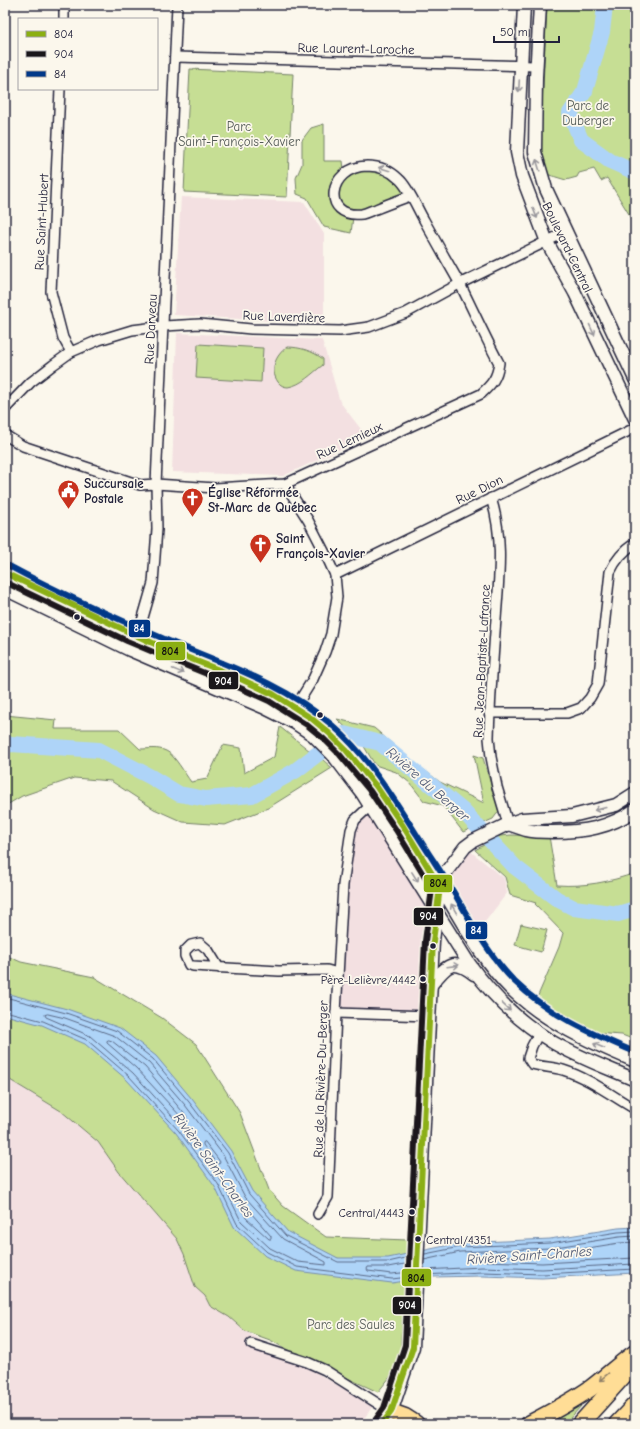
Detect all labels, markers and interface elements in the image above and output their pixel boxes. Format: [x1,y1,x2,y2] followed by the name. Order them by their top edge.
[18,18,158,90] legend
[494,18,559,44] scale bar
[500,25,528,39] text: 50 m
[54,27,73,41] text: 804
[297,40,415,57] street label: Rue Laurent-Laroche
[54,47,74,61] text: 904
[54,67,66,81] text: 84
[516,79,523,92] one-way arrow
[562,98,615,128] park label: Parc de Duberger
[178,119,301,149] park label: Parc Saint-François-Xavier
[534,160,542,172] one-way arrow
[378,165,391,172] one-way arrow
[31,172,52,271] street label: Rue Saint-Hubert
[539,200,596,295] street label: Boulevard Central
[532,206,540,218] one-way arrow
[141,294,160,365] street label: Rue Darveau
[243,308,326,325] street label: Rue Laverdière
[589,323,596,335] one-way arrow
[314,418,385,462] street label: Rue Lemieux
[453,472,505,507] street label: Rue Dion
[84,476,144,506] place label: Succursale Postale
[56,477,82,510] public building icon: Succursale Postale
[208,484,317,515] place label: Église Réformée St-Marc de Québec
[179,486,205,519] church icon: Église Réformée St-Marc de Québec
[276,531,366,561] place label: Saint François-Xavier
[248,532,274,565] church icon: Saint François-Xavier
[470,583,493,738] street label: Rue Jean-Baptiste-Lafrance
[72,612,82,622] unlabelled marker
[128,619,151,638] line badge: 84
[134,622,144,635] text: 84
[155,641,186,661] line badge: 804
[161,645,179,658] text: 804
[172,667,184,675] one-way arrow
[208,671,239,690] line badge: 904
[214,675,232,688] text: 904
[315,710,325,720] unlabelled marker
[383,744,474,826] water label: Rivière du Berger
[594,806,607,813] one-way arrow
[412,871,420,883] one-way arrow
[423,874,453,893] line badge: 804
[429,877,447,890] text: 804
[450,903,458,915] one-way arrow
[413,907,444,926] line badge: 904
[419,910,437,923] text: 904
[465,921,488,940] line badge: 84
[471,924,481,937] text: 84
[428,941,438,951] unlabelled marker
[446,963,459,970] one-way arrow
[321,973,416,987] place label: Père-Lelièvre/4442
[418,974,428,984] marker: Père-Lelièvre/4442
[310,999,331,1158] street label: Rue de la Rivière-Du-Berger
[501,1002,511,1011] one-way arrow
[593,1042,605,1049] one-way arrow
[170,1110,257,1221] water label: Rivière Saint-Charles
[338,1206,404,1220] place label: Central/4443
[407,1207,417,1217] marker: Central/4443
[426,1233,491,1247] place label: Central/4351
[413,1234,423,1244] marker: Central/4351
[466,1243,592,1268] water label: Rivière Saint-Charles
[401,1268,432,1287] line badge: 804
[407,1272,425,1285] text: 804
[392,1296,422,1315] line badge: 904
[398,1299,416,1312] text: 904
[307,1317,395,1332] park label: Parc des Saules
[599,1372,609,1381] one-way arrow

